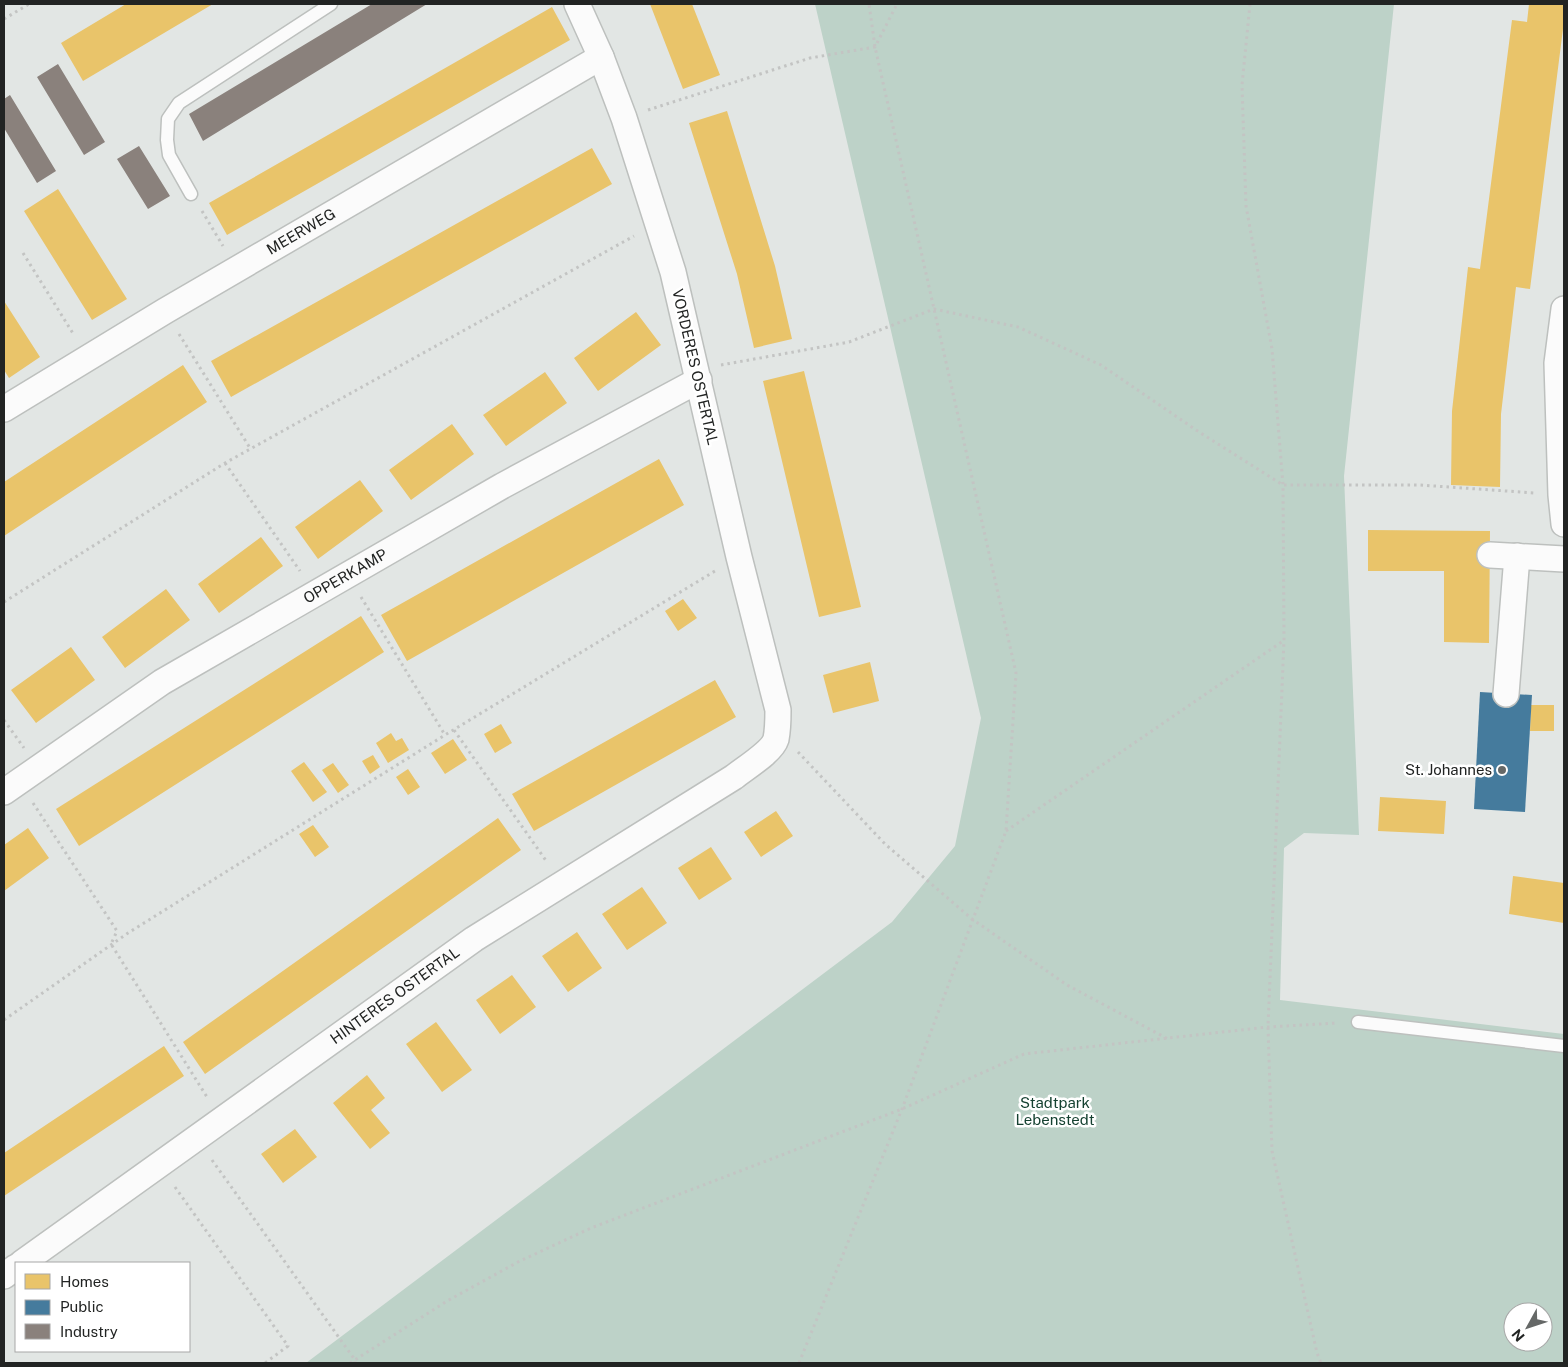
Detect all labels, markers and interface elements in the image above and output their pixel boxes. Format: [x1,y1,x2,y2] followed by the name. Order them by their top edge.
[264,205,338,258] street label: MEERWEG
[669,287,722,447] street label: VORDERES OSTERTAL
[300,545,390,607] street label: OPPERKAMP
[1405,761,1492,778] place label: St. Johannes
[1496,764,1508,776] marker: St. Johannes
[327,943,463,1047] street label: HINTERES OSTERTAL
[1015,1094,1095,1128] park label: Stadtpark Lebenstedt
[15,1262,190,1352] legend
[60,1273,109,1290] text: Homes
[60,1298,104,1315] text: Public
[1503,1302,1553,1352] north arrow
[60,1323,118,1340] text: Industry
[1508,1326,1528,1345] text: N

